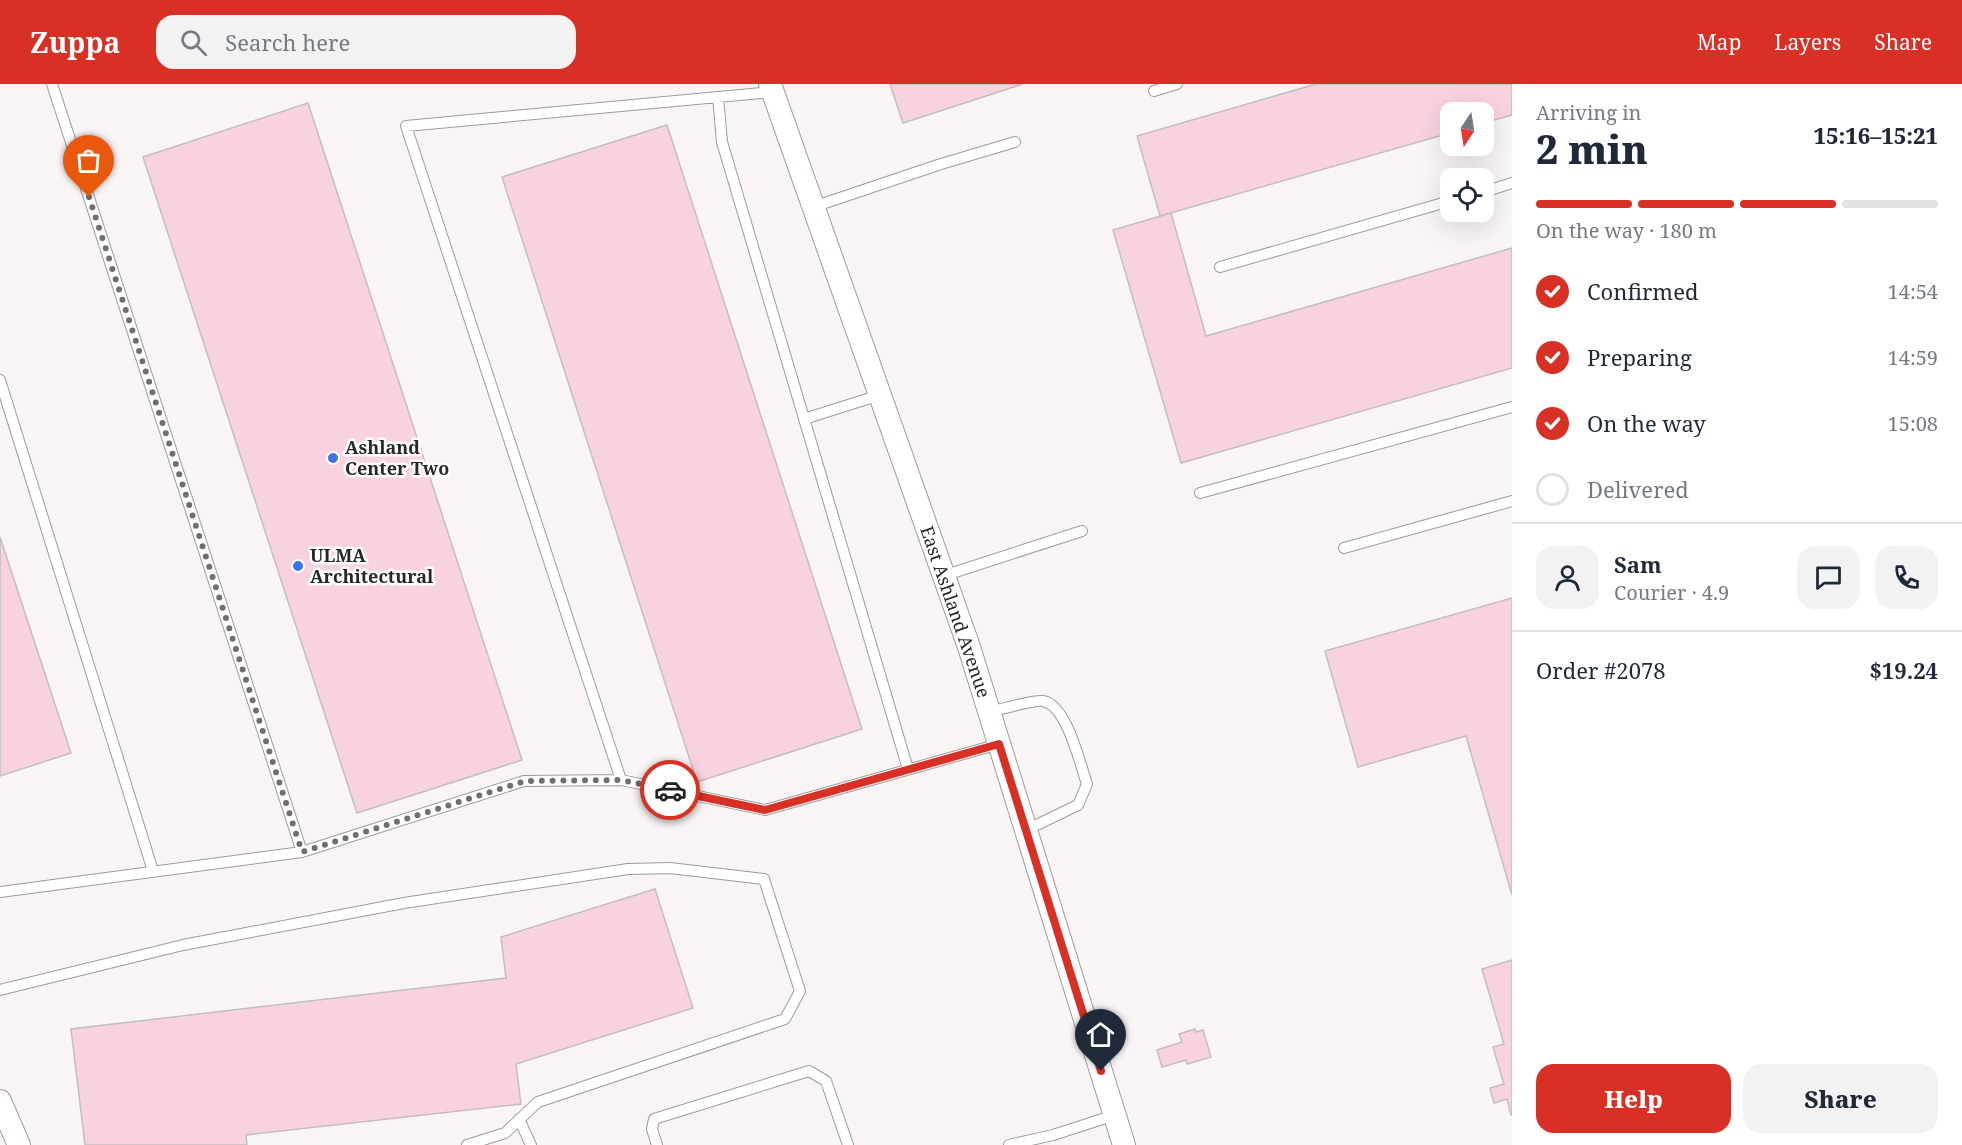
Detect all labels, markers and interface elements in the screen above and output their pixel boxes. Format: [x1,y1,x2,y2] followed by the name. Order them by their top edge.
[156,15,576,69] search box
[30,23,120,61] text: Zuppa
[177,26,210,59] icon: search
[225,27,350,57] text: Search here
[1697,28,1741,56] text: Map
[1774,28,1841,56] text: Layers
[1874,28,1932,56] text: Share
[1536,99,1641,126] text: Arriving in
[1440,102,1494,156] north arrow
[1440,102,1494,222] map controls
[1814,120,1938,150] text: 15:16–15:21
[1536,122,1648,175] text: 2 min
[63,135,114,197] pin
[72,144,105,177] icon: bag
[1440,168,1494,222] button: locate
[1536,217,1717,244] text: On the way · 180 m
[1536,275,1569,308] icon: check
[1587,276,1698,306] text: Confirmed
[1888,278,1938,305] text: 14:54
[1536,341,1569,374] icon: check
[1587,342,1692,372] text: Preparing
[1888,344,1938,371] text: 14:59
[1536,407,1569,440] icon: check
[1587,408,1706,438] text: On the way
[1888,410,1938,437] text: 15:08
[345,435,449,480] place label: Ashland Center Two
[326,451,340,465] marker: Ashland Center Two
[1587,474,1689,504] text: Delivered
[915,523,997,701] street label: East Ashland Avenue
[310,543,434,588] place label: ULMA Architectural
[1536,546,1599,609] button: person
[1797,546,1860,609] button: chat
[1875,546,1938,609] button: phone
[1614,549,1662,579] text: Sam
[291,559,305,573] marker: ULMA Architectural
[1614,579,1729,606] text: Courier · 4.9
[1536,655,1666,685] text: Order #2078
[1869,655,1938,685] text: $19.24
[640,760,700,820] courier
[654,774,687,807] icon: car
[1075,1009,1126,1071] pin
[1084,1018,1117,1051] icon: home
[1536,1064,1731,1133] button: Help
[1743,1064,1938,1133] button: Share

